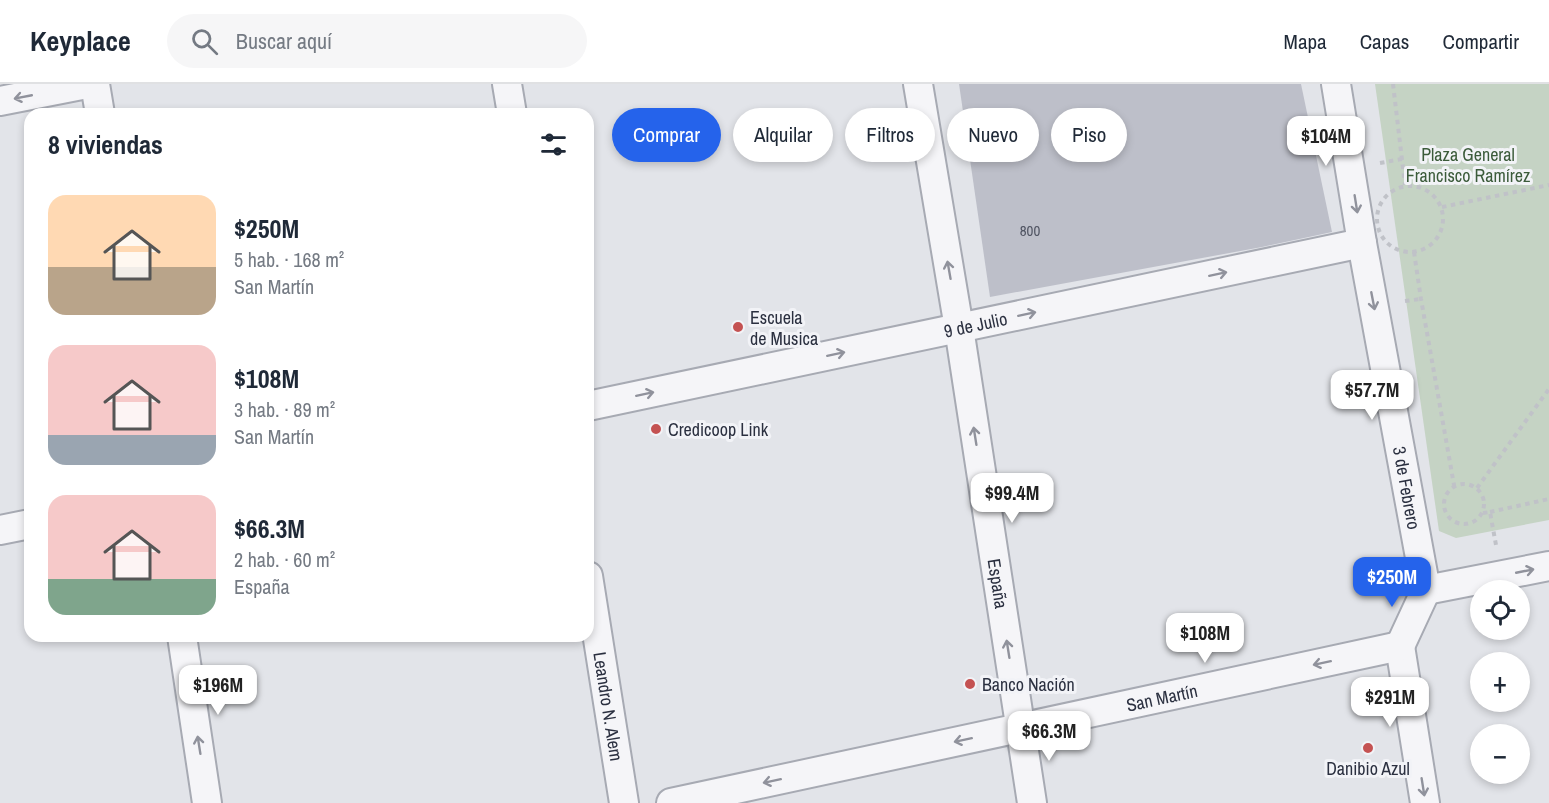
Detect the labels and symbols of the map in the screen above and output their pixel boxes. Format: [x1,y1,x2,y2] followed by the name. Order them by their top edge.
[13,92,33,103] one-way arrow
[1284,116,1368,167] pin: $104M
[1406,142,1530,188] park label: Plaza General Francisco Ramírez
[1351,193,1362,213] one-way arrow
[1020,220,1040,241] house number: 800
[943,261,954,281] one-way arrow
[1208,267,1227,279] one-way arrow
[1368,290,1379,310] one-way arrow
[750,305,818,351] place label: Escuela de Musica
[942,306,1009,343] street label: 9 de Julio
[1017,308,1036,319] one-way arrow
[731,320,745,334] marker: Escuela de Musica
[826,348,845,359] one-way arrow
[1323,370,1421,421] pin: $57.7M
[636,388,655,400] one-way arrow
[668,417,769,442] place label: Credicoop Link
[649,422,663,436] marker: Credicoop Link
[969,426,980,446] one-way arrow
[1387,444,1427,531] street label: 3 de Febrero
[963,473,1061,524] pin: $99.4M
[982,557,1014,610] street label: España
[1350,557,1434,608] pin: $250M
[1515,565,1534,576] one-way arrow
[1163,613,1247,664] pin: $108M
[1002,640,1013,660] one-way arrow
[588,650,630,763] street label: Leandro N. Alem
[1313,658,1333,669] one-way arrow
[176,665,260,716] pin: $196M
[982,672,1075,697] place label: Banco Nación
[963,677,977,691] marker: Banco Nación
[1124,677,1200,717] street label: San Martín
[1348,677,1432,728] pin: $291M
[1000,711,1098,762] pin: $66.3M
[953,735,973,746] one-way arrow
[193,736,204,756] one-way arrow
[1361,741,1375,755] marker: Danibio Azul
[1326,756,1410,781] place label: Danibio Azul
[763,776,782,787] one-way arrow
[1417,776,1428,796] one-way arrow

